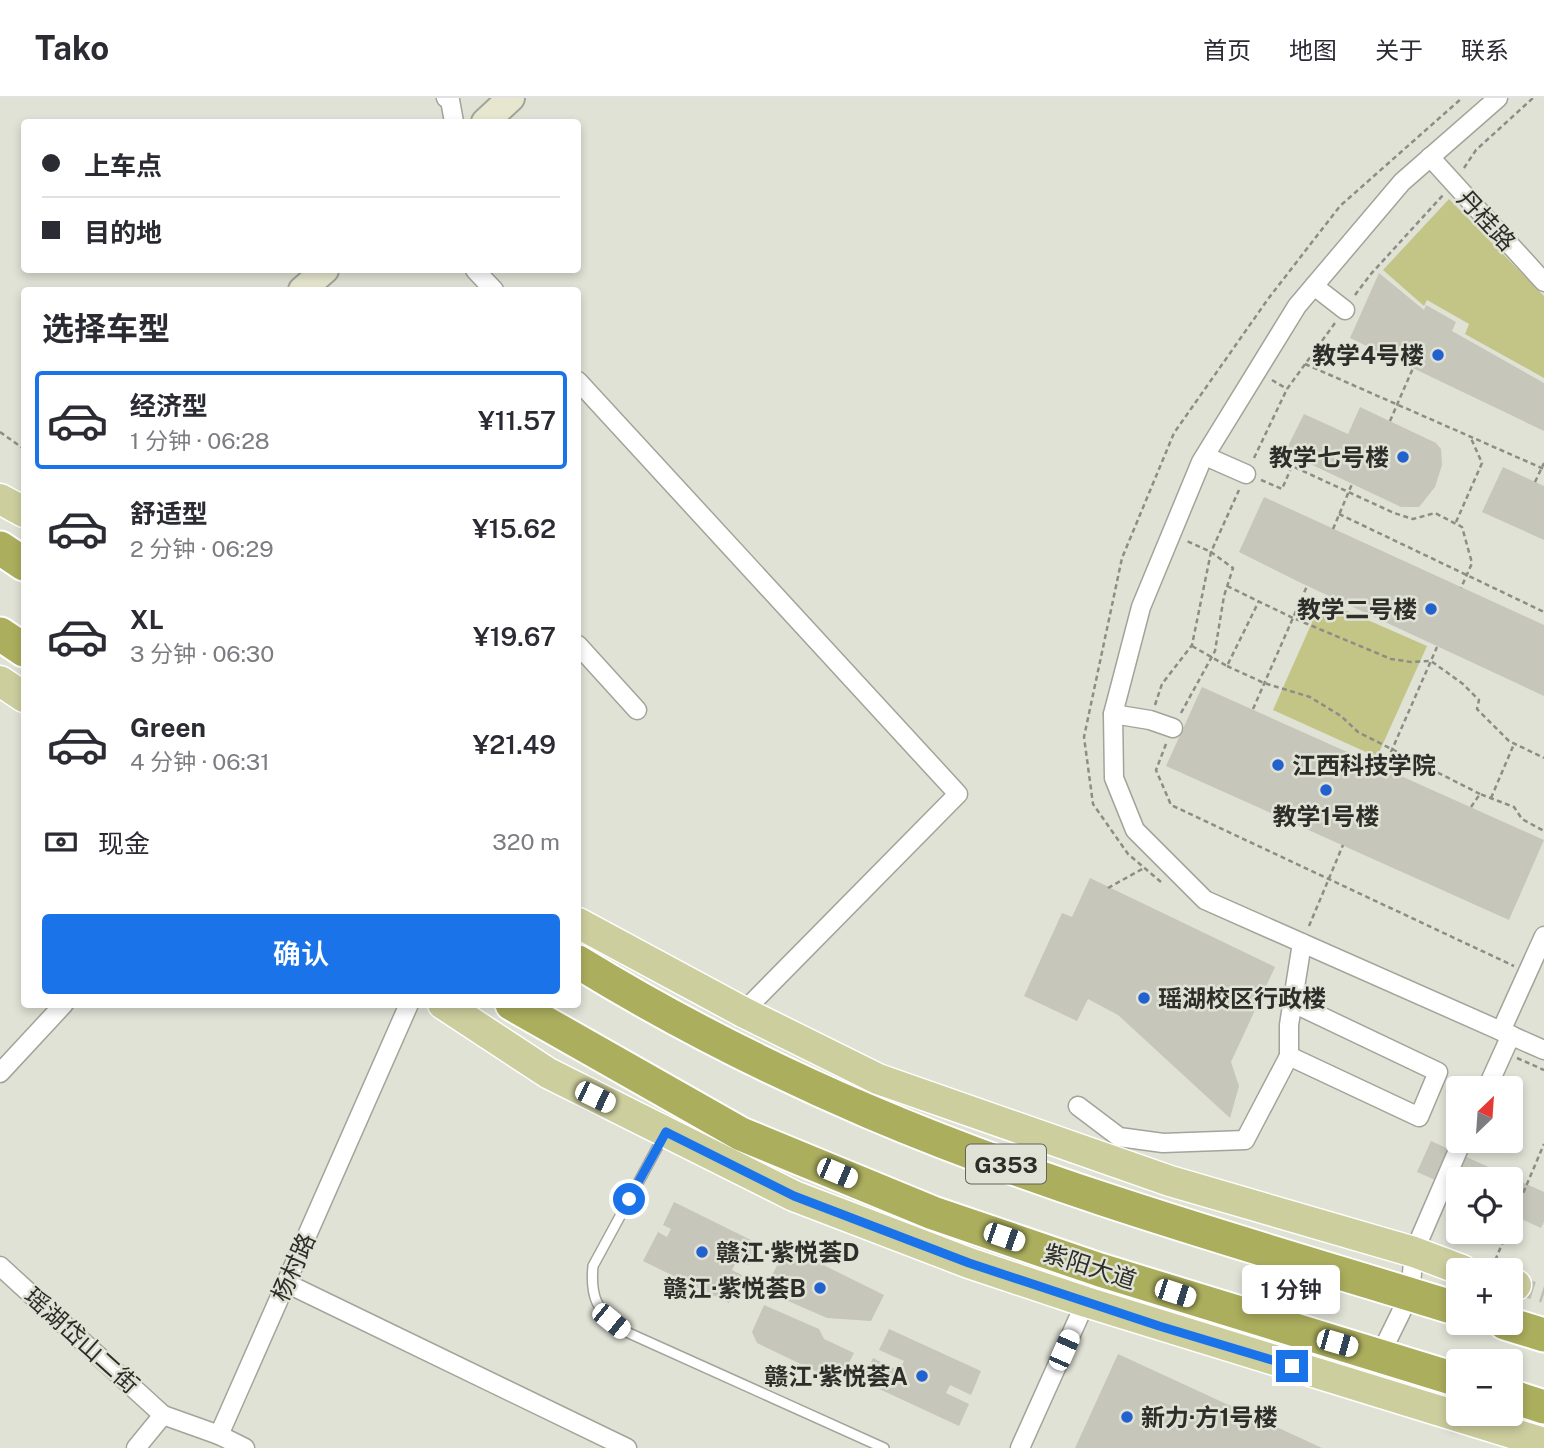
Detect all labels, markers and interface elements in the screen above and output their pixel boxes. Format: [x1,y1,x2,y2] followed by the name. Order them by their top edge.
[35,29,109,67] text: Tako
[1203,36,1251,64] text: 首页
[1289,36,1337,64] text: 地图
[1375,36,1423,64] text: 关于
[1461,36,1509,64] text: 联系
[84,150,162,181] text: 上车点
[1452,184,1522,256] street label: 丹桂路
[84,217,162,248] text: 目的地
[42,310,170,347] text: 选择车型
[1312,341,1424,369] place label: 教学4号楼
[1430,347,1446,363] marker: 教学4号楼
[46,389,109,452] icon: car
[130,390,208,421] text: 经济型
[478,405,556,436] text: ¥11.57
[130,427,270,454] text: 1 分钟 · 06:28
[1269,443,1389,471] place label: 教学七号楼
[1395,449,1411,465] marker: 教学七号楼
[46,497,109,560] icon: car
[130,498,208,529] text: 舒适型
[472,513,556,544] text: ¥15.62
[130,535,274,562] text: 2 分钟 · 06:29
[1297,595,1417,623] place label: 教学二号楼
[1423,601,1439,617] marker: 教学二号楼
[130,604,164,635] text: XL
[46,605,109,668] icon: car
[473,621,556,652] text: ¥19.67
[130,640,274,667] text: 3 分钟 · 06:30
[130,712,206,743] text: Green
[46,713,109,776] icon: car
[473,729,556,760] text: ¥21.49
[130,748,270,775] text: 4 分钟 · 06:31
[1292,751,1436,779] place label: 江西科技学院
[1270,757,1286,773] marker: 江西科技学院
[1318,782,1334,798] marker: 教学1号楼
[1273,802,1379,830] place label: 教学1号楼
[42,823,80,861] icon: cash
[98,828,150,859] text: 现金
[492,828,560,855] text: 320 m
[42,914,560,994] button: 确认
[1158,984,1326,1012] place label: 瑶湖校区行政楼
[1136,990,1152,1006] marker: 瑶湖校区行政楼
[1446,1076,1522,1153] north arrow
[1446,1076,1523,1426] map controls
[572,1078,619,1116] car
[966,1144,1046,1184] road number: G353
[814,1155,861,1191] car
[1446,1167,1523,1244] button: locate
[613,1183,645,1215] route start
[981,1220,1028,1254] car
[266,1228,320,1306] street label: 杨村路
[716,1238,860,1266] place label: 赣江·紫悦荟D
[1040,1238,1140,1294] street label: 紫阳大道
[694,1244,710,1260] marker: 赣江·紫悦荟D
[1446,1258,1523,1335] button: +
[1243,1264,1341,1314] callout: 1 分钟
[663,1274,806,1302] place label: 赣江·紫悦荟B
[1261,1276,1322,1303] text: 1 分钟
[1152,1277,1199,1309] car
[812,1280,828,1296] marker: 赣江·紫悦荟B
[19,1281,145,1399] street label: 瑶湖岱山二街
[589,1300,634,1342] car
[1046,1327,1083,1373] car
[1314,1327,1361,1359] car
[1446,1349,1523,1426] button: −
[1276,1350,1308,1382] route end
[764,1362,908,1390] place label: 赣江·紫悦荟A
[914,1368,930,1384] marker: 赣江·紫悦荟A
[1141,1403,1278,1431] place label: 新力·方1号楼
[1119,1409,1135,1425] marker: 新力·方1号楼

